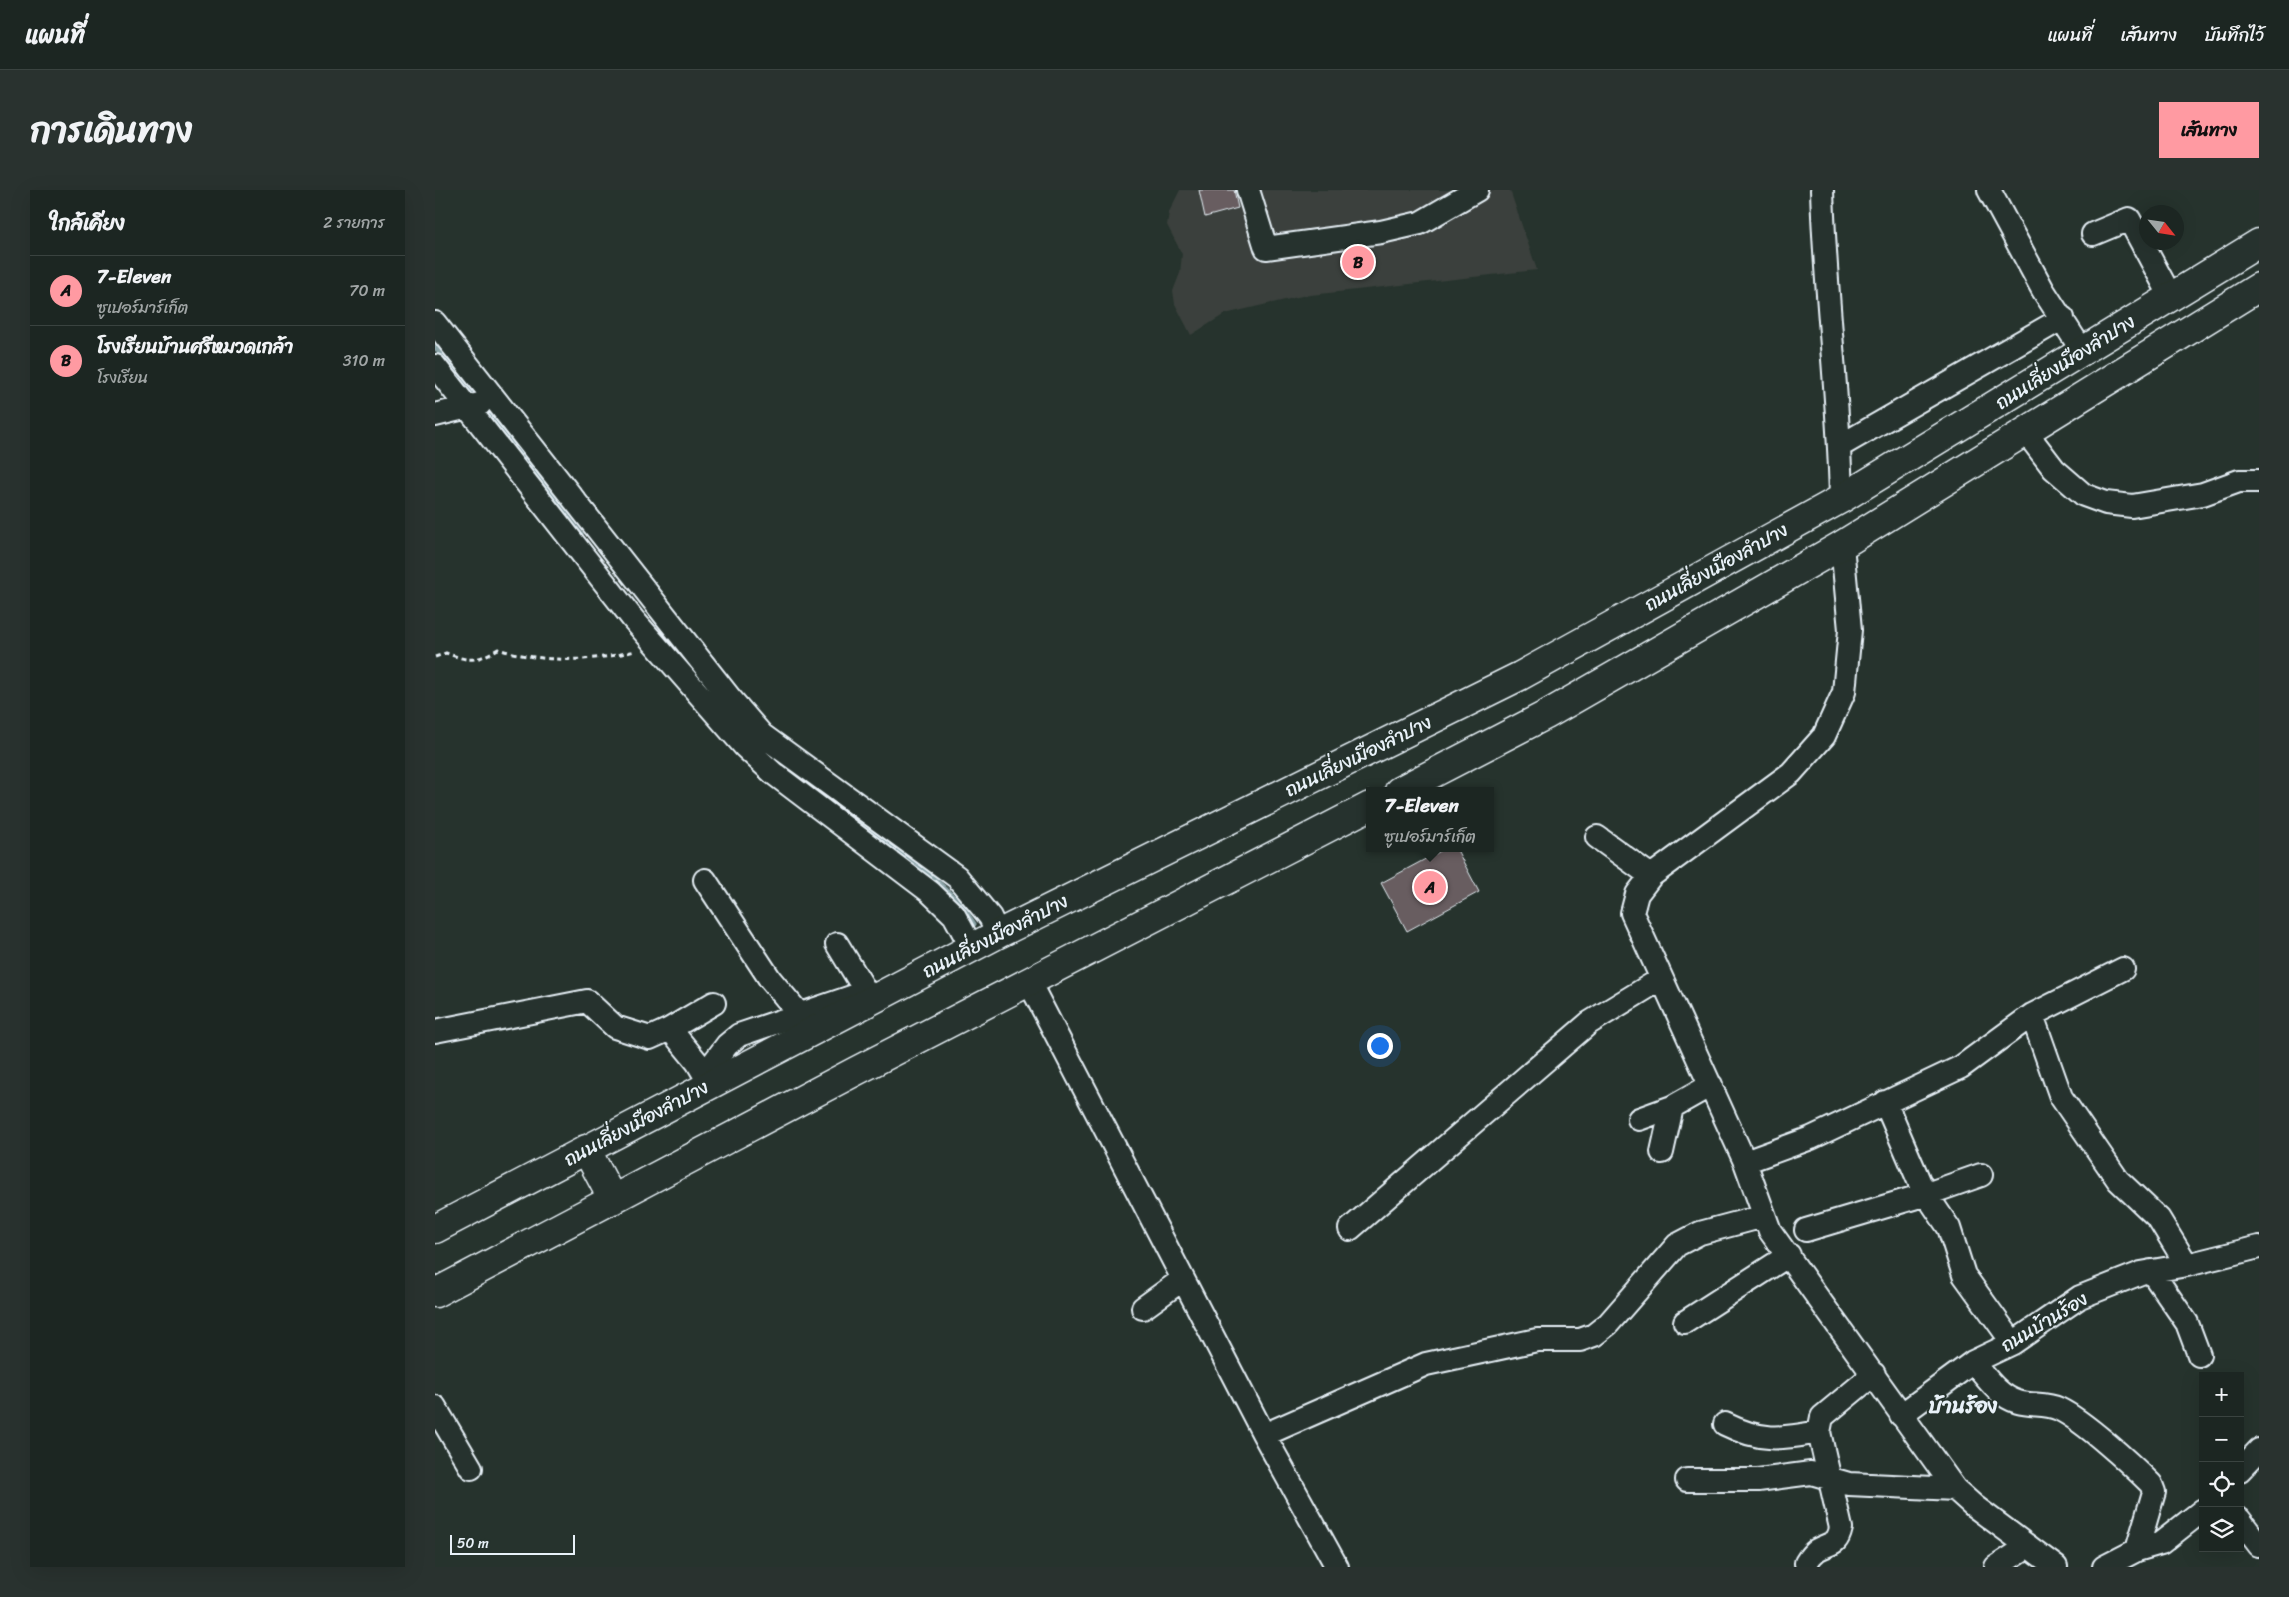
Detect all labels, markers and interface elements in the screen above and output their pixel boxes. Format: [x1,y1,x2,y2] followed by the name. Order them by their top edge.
[25,14,85,56] text: แผนที่
[2047,19,2092,51] text: แผนที่
[2120,19,2177,51] text: เส้นทาง
[2205,19,2264,51] text: บันทึกไว้
[30,99,192,161] text: การเดินทาง
[2159,102,2259,158] button: เส้นทาง
[50,204,125,242] text: ใกล้เคียง
[2139,205,2184,250] north arrow
[323,208,385,237] text: 2 รายการ
[1342,243,1374,281] pin: B
[97,260,171,293] text: 7-Eleven
[61,276,71,305] text: A
[349,276,385,305] text: 70 m
[97,293,188,322] text: ซูเปอร์มาร์เก็ต
[1988,305,2142,418] street label: ถนนเลี่ยงเมืองลำปาง
[97,330,293,363] text: โรงเรียนบ้านศรีหมวดเกล้า
[61,346,71,375] text: B
[343,346,385,375] text: 310 m
[97,363,148,392] text: โรงเรียน
[1638,514,1794,620] street label: ถนนเลี่ยงเมืองลำปาง
[1279,706,1438,806] street label: ถนนเลี่ยงเมืองลำปาง
[1366,787,1494,852] popup
[1385,789,1459,822] text: 7-Eleven
[1385,822,1475,851] text: ซูเปอร์มาร์เก็ต
[1414,868,1446,906] pin: A
[916,885,1074,987] street label: ถนนเลี่ยงเมืองลำปาง
[1367,1033,1393,1059] your location
[557,1071,715,1175] street label: ถนนเลี่ยงเมืองลำปาง
[1994,1283,2094,1361] street label: ถนนบ้านร้อง
[2199,1372,2244,1552] map controls
[2199,1372,2244,1417] button: +
[1928,1387,1998,1425] district label: บ้านร้อง
[2199,1417,2244,1462] button: −
[2199,1462,2244,1507] button: locate
[2199,1507,2244,1552] button: layers
[457,1531,489,1556] text: 50 m
[450,1532,575,1555] scale bar

